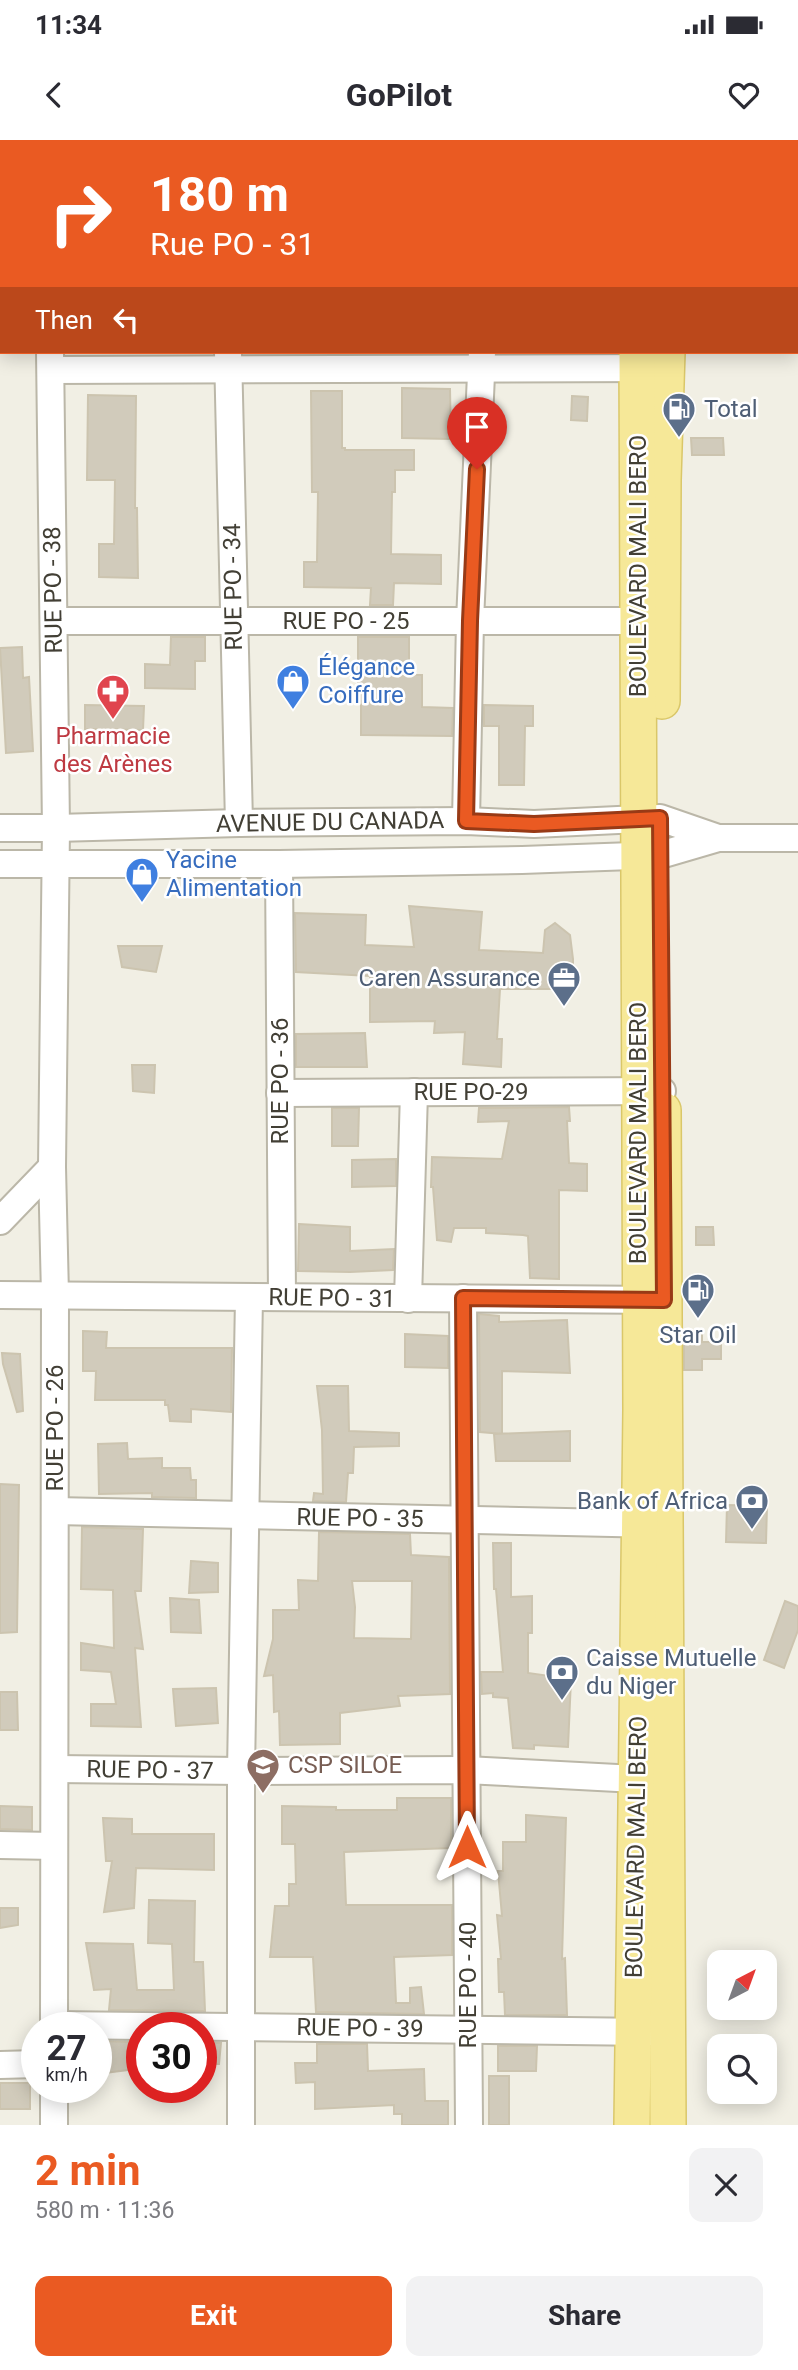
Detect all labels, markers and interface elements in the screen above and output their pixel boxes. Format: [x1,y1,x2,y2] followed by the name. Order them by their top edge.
[35,10,102,40] text: 11:34
[35,76,73,114] icon: back
[346,76,452,114] text: GoPilot
[725,76,763,114] icon: heart
[150,166,289,223] text: 180 m
[35,168,126,259] icon: right
[150,225,315,263] text: Rue PO - 31
[107,301,145,339] icon: left
[35,305,93,335] text: Then
[660,390,698,439] fuel station icon: Total
[704,395,758,423] place label: Total
[447,397,507,469] pin
[458,408,496,446] icon: arrive
[624,435,652,697] street label: BOULEVARD MALI BERO
[218,523,248,651] street label: RUE PO - 34
[38,526,68,654] street label: RUE PO - 38
[282,607,410,635] street label: RUE PO - 25
[318,653,415,709] place label: Élégance Coiffure
[274,662,312,711] shop icon: Élégance Coiffure
[94,672,132,721] pharmacy icon: Pharmacie des Arènes
[53,722,173,778] place label: Pharmacie des Arènes
[216,806,445,838] street label: AVENUE DU CANADA
[166,846,302,902] place label: Yacine Alimentation
[123,855,161,904] shop icon: Yacine Alimentation
[545,959,583,1008] office icon: Caren Assurance
[359,964,540,992] place label: Caren Assurance
[624,1002,652,1264] street label: BOULEVARD MALI BERO
[266,1017,294,1145] street label: RUE PO - 36
[413,1078,529,1106] street label: RUE PO-29
[679,1271,717,1320] fuel station icon: Star Oil
[268,1283,396,1313] street label: RUE PO - 31
[659,1321,737,1349] place label: Star Oil
[41,1364,69,1492] street label: RUE PO - 26
[733,1482,771,1531] bank icon: Bank of Africa
[577,1487,728,1515] place label: Bank of Africa
[296,1503,424,1533] street label: RUE PO - 35
[586,1644,756,1700] place label: Caisse Mutuelle du Niger
[543,1653,581,1702] bank icon: Caisse Mutuelle du Niger
[620,1716,652,1978] street label: BOULEVARD MALI BERO
[244,1746,282,1795] school or university icon: CSP SILOE
[288,1751,402,1779] place label: CSP SILOE
[86,1755,214,1785] street label: RUE PO - 37
[430,1810,504,1884] position arrow
[454,1921,482,2049] street label: RUE PO - 40
[707,1950,777,2020] north arrow
[707,1950,777,2104] map controls
[126,2012,217,2103] speed limit sign: 30
[296,2013,424,2043] street label: RUE PO - 39
[46,2028,87,2069] text: 27
[707,2034,777,2104] button: search
[45,2064,88,2085] text: km/h
[35,2146,141,2195] text: 2 min
[689,2148,763,2222] button: close
[35,2197,174,2224] text: 580 m · 11:36
[35,2276,392,2356] button: Exit
[406,2276,763,2356] button: Share

